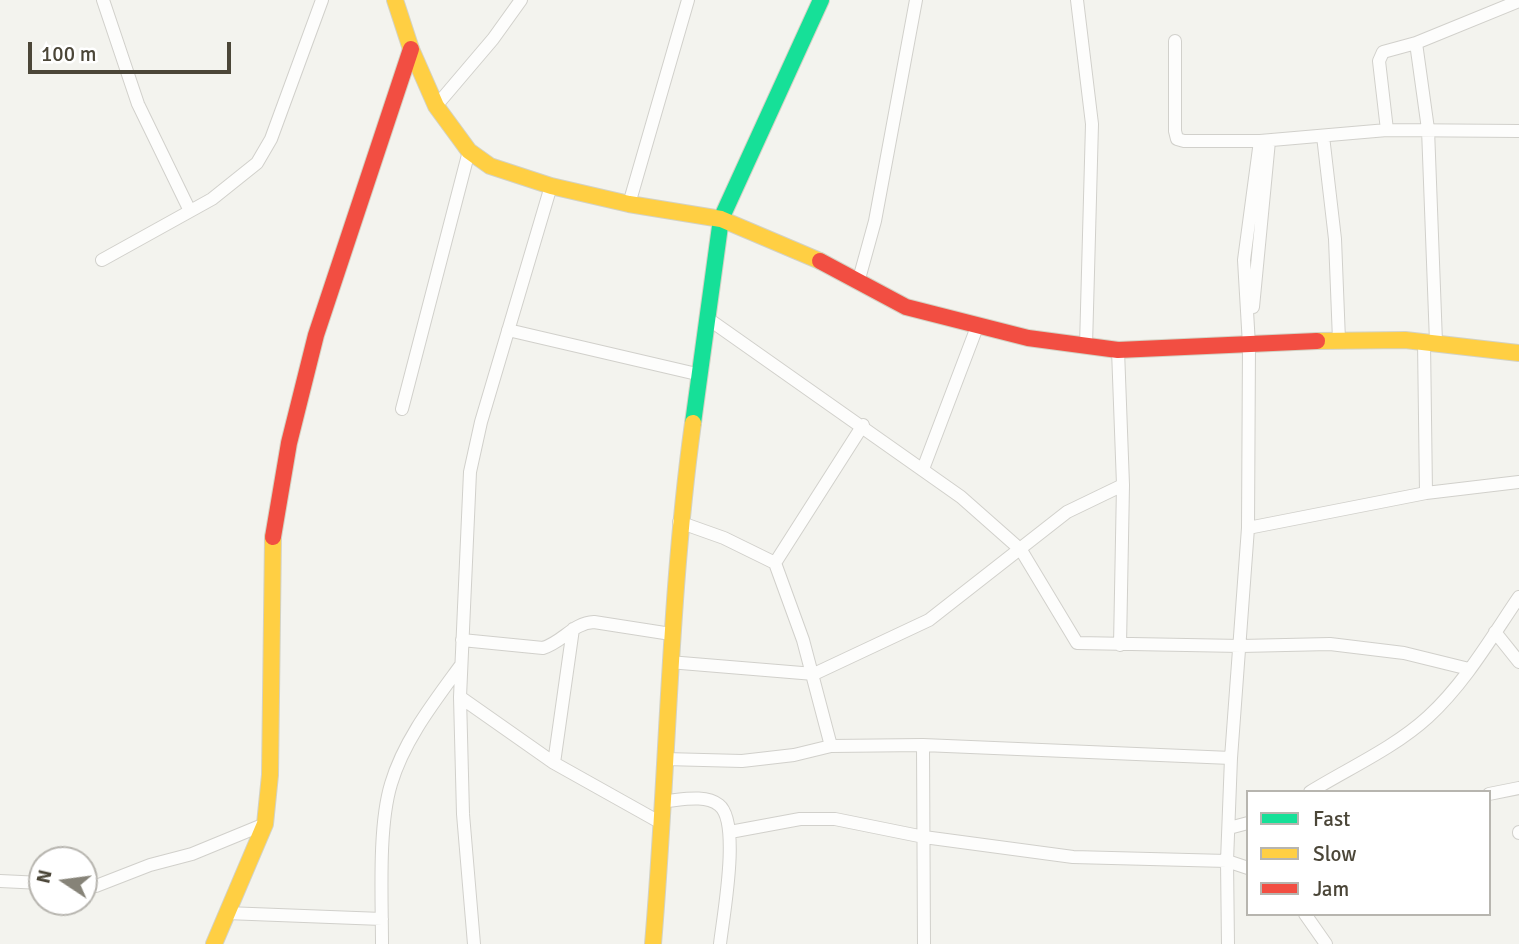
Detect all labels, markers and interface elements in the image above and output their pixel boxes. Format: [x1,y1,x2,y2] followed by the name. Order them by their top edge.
[32,28,234,72] scale bar
[41,41,96,67] text: 100 m
[1246,790,1491,916] legend
[1313,806,1350,832] text: Fast
[1313,841,1357,867] text: Slow
[28,846,98,916] north arrow
[31,868,58,886] text: N
[1313,876,1349,902] text: Jam

